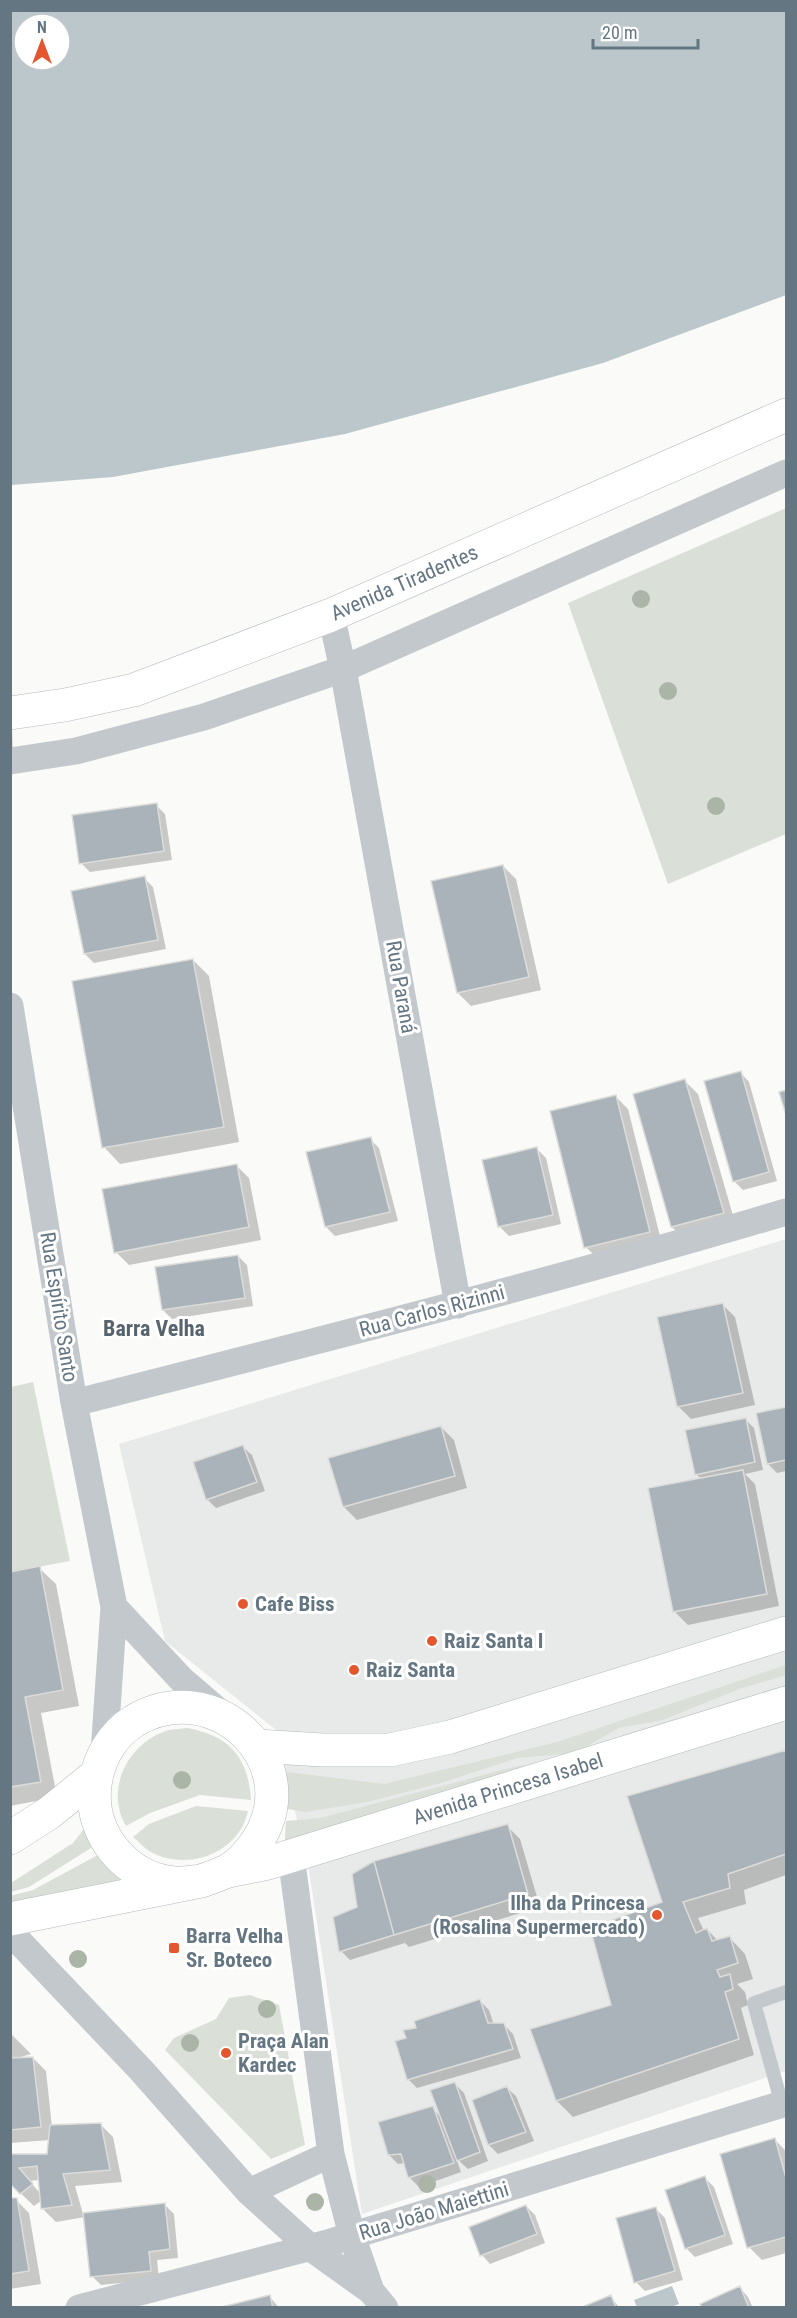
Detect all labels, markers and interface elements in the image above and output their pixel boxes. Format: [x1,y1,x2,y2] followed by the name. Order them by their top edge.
[12,12,72,72] north arrow
[593,12,698,50] scale bar
[37,18,47,37] text: N
[602,22,637,43] text: 20 m
[327,540,481,626] street label: Avenida Tiradentes
[381,939,421,1035] street label: Rua Paraná
[35,1230,83,1384] street label: Rua Espírito Santo
[357,1280,507,1342] street label: Rua Carlos Rizinni
[103,1316,205,1341] district label: Barra Velha
[255,1592,335,1616] place label: Cafe Biss
[236,1597,250,1611] marker: Cafe Biss
[444,1629,544,1653] place label: Raiz Santa I
[425,1634,439,1648] marker: Raiz Santa I
[366,1658,455,1682] place label: Raiz Santa
[347,1663,361,1677] marker: Raiz Santa
[410,1748,606,1829] street label: Avenida Princesa Isabel
[432,1891,645,1939] place label: Ilha da Princesa (Rosalina Supermercado)
[650,1908,664,1922] marker: Ilha da Princesa (Rosalina Supermercado)
[186,1924,283,1972] place label: Barra Velha Sr. Boteco
[167,1941,181,1955] marker: Barra Velha Sr. Boteco
[238,2029,329,2077] place label: Praça Alan Kardec
[219,2046,233,2060] marker: Praça Alan Kardec
[356,2177,512,2245] street label: Rua João Maiettini

